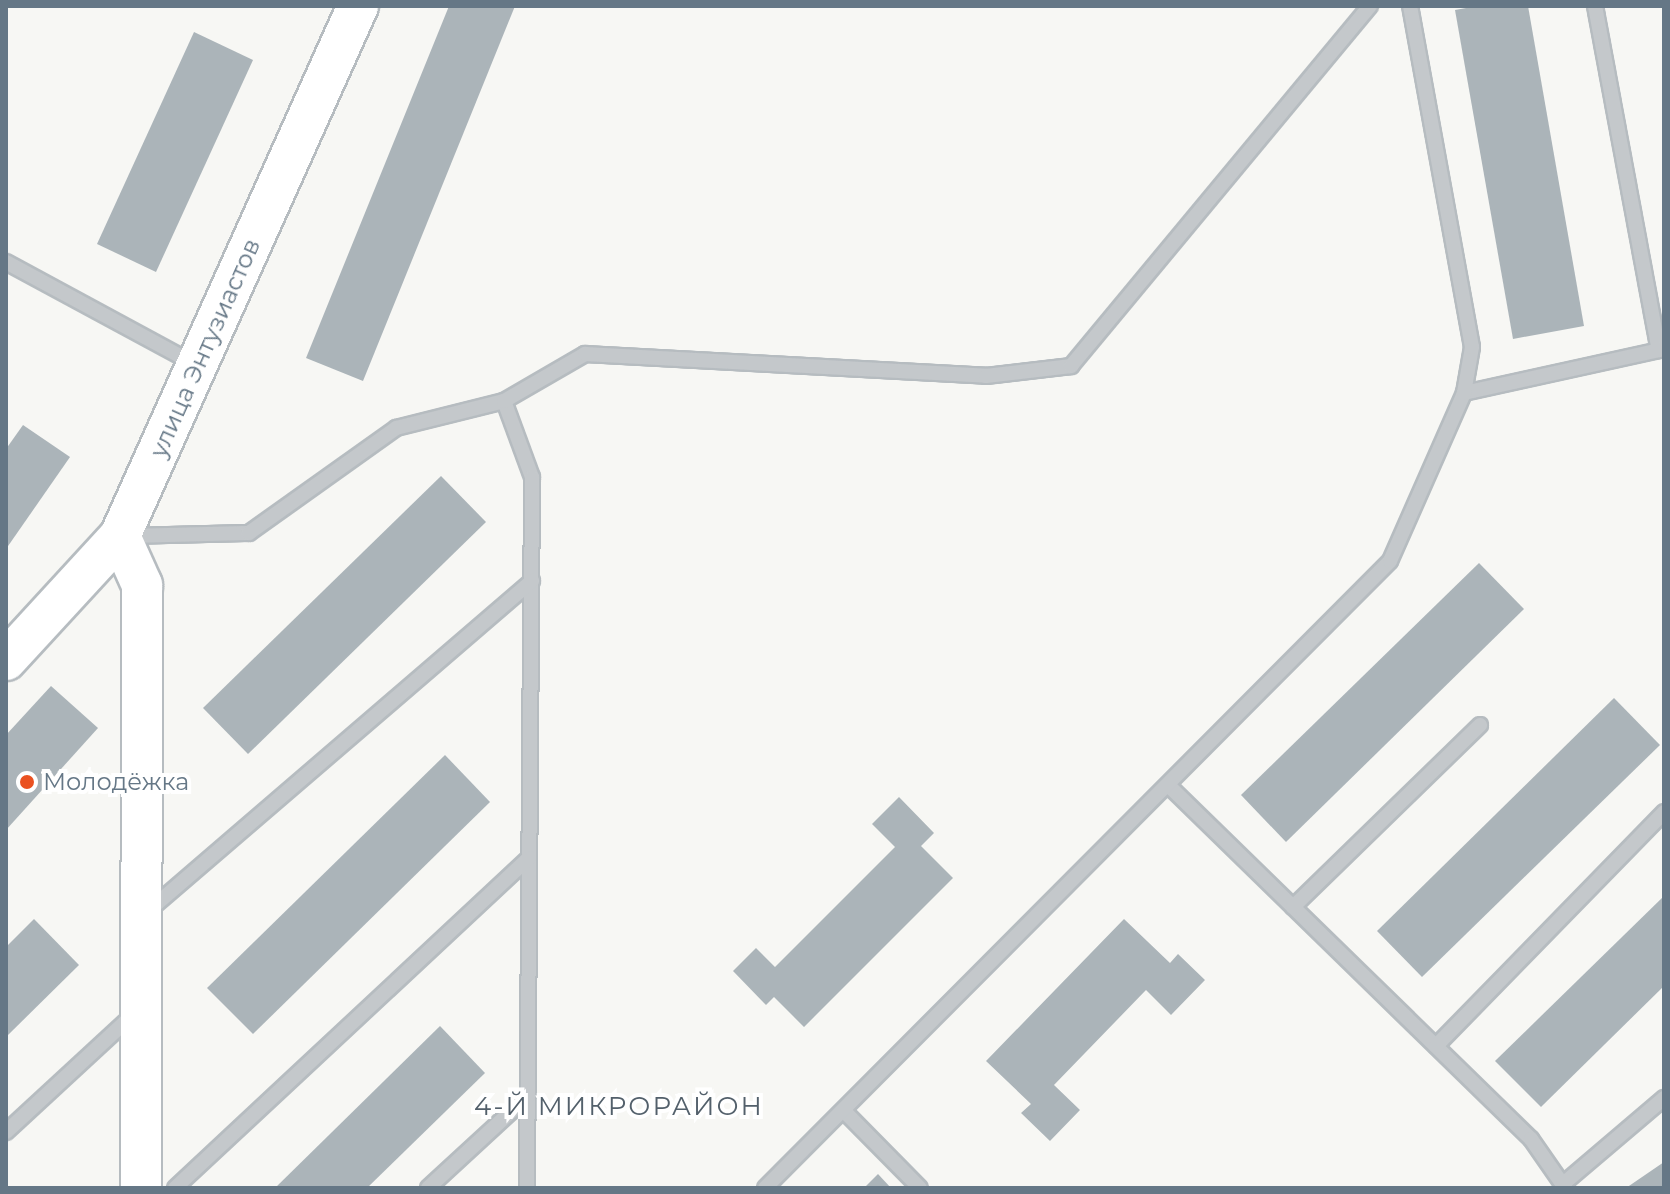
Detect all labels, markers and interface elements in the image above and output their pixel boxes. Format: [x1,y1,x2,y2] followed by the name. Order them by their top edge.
[144,234,266,462] street label: улица Энтузиастов
[43,768,189,796] place label: Молодёжка
[18,773,36,791] marker: Молодёжка
[474,1091,764,1123] district label: 4-Й МИКРОРАЙОН

